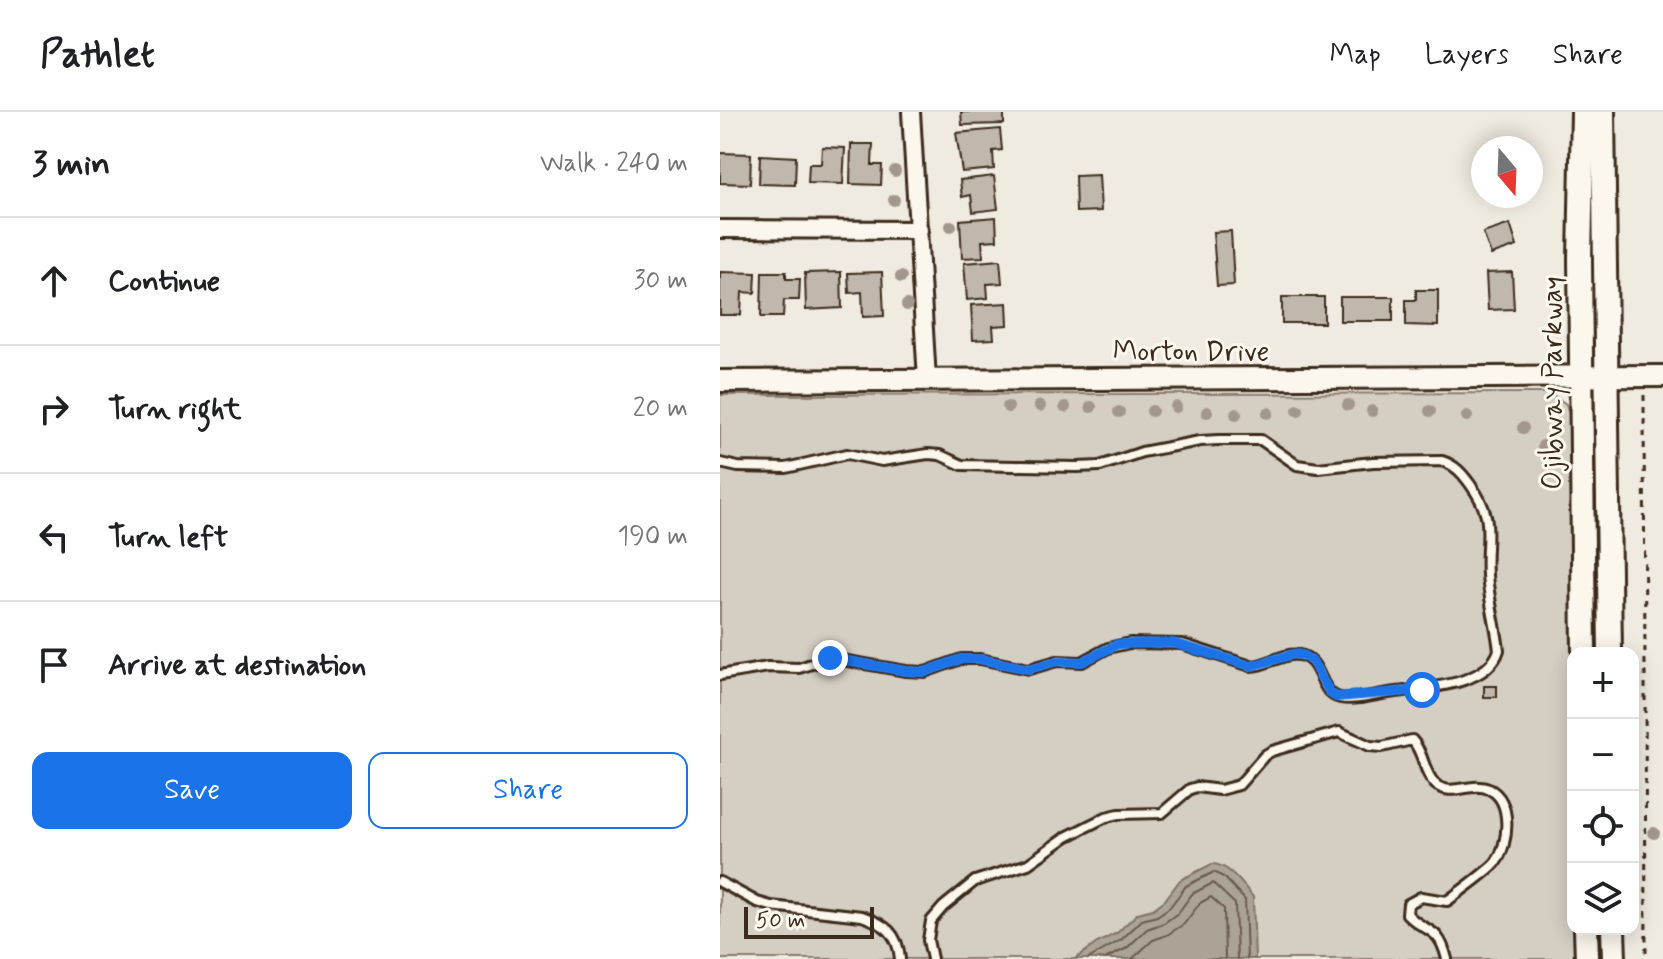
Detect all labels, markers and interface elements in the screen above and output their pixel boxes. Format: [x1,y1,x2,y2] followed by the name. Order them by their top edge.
[40,31,155,80] text: Pathlet
[1330,37,1381,74] text: Map
[1425,37,1509,74] text: Layers
[1553,37,1623,74] text: Share
[1471,136,1543,208] north arrow
[32,142,110,187] text: 3 min
[540,147,688,181] text: Walk · 240 m
[32,259,76,303] icon: ahead
[108,262,220,301] text: Continue
[634,264,688,298] text: 30 m
[1535,276,1572,490] street label: Ojibway Parkway
[1113,334,1269,371] street label: Morton Drive
[32,387,76,431] icon: right
[108,390,241,429] text: Turn right
[633,392,688,426] text: 20 m
[32,515,76,559] icon: left
[108,518,228,557] text: Turn left
[618,520,688,554] text: 190 m
[812,640,848,676] route end
[32,643,76,687] icon: arrive
[108,646,366,685] text: Arrive at destination
[1567,647,1639,935] map controls
[1567,647,1639,719] button: +
[1404,672,1440,708] route start
[1567,719,1639,791] button: −
[32,752,352,829] button: Save
[368,752,688,829] button: Share
[1567,791,1639,863] button: locate
[1567,863,1639,935] button: layers
[744,903,874,939] scale bar
[756,907,805,935] text: 50 m

